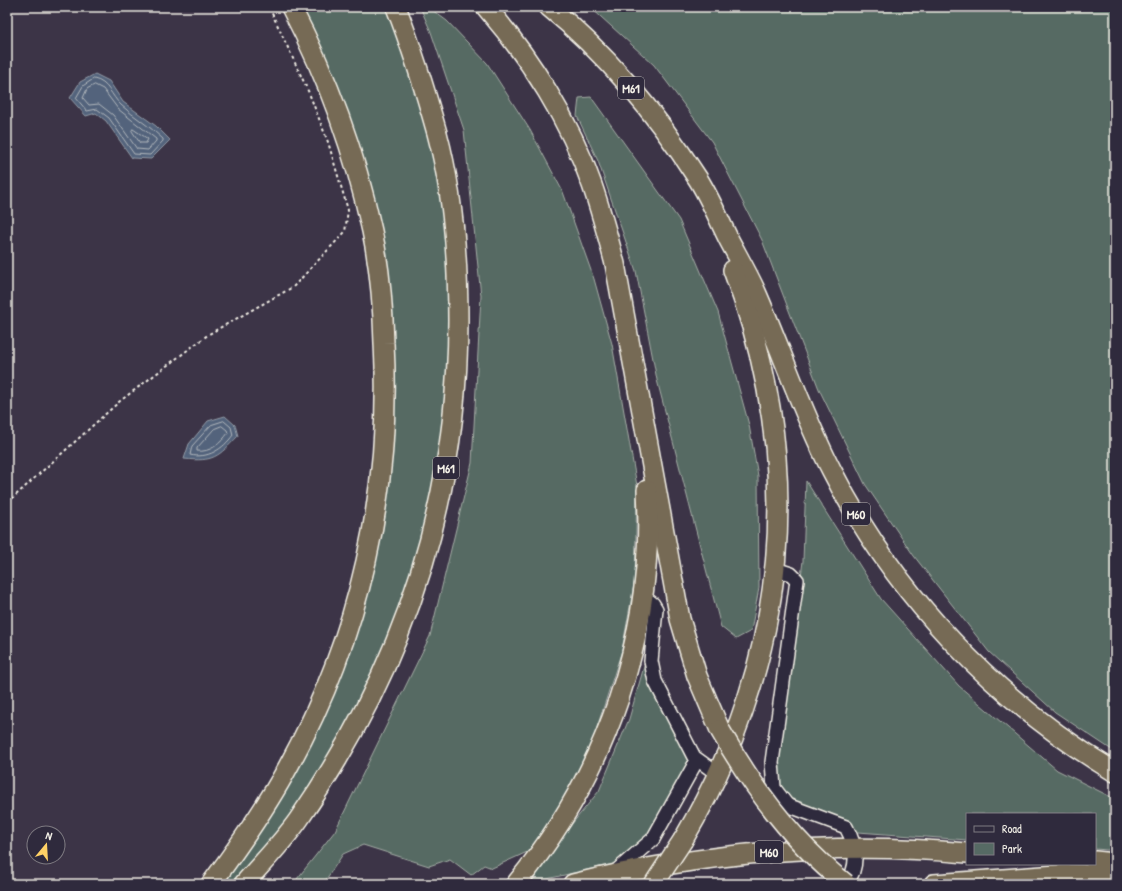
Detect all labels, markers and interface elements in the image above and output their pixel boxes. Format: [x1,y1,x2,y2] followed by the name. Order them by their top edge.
[618,77,644,99] road number: M61
[433,457,459,479] road number: M61
[842,503,870,525] road number: M60
[966,813,1096,865] legend
[1002,820,1022,837] text: Road
[26,825,66,865] north arrow
[44,828,54,843] text: N
[1002,840,1022,857] text: Park
[755,841,783,863] road number: M60

